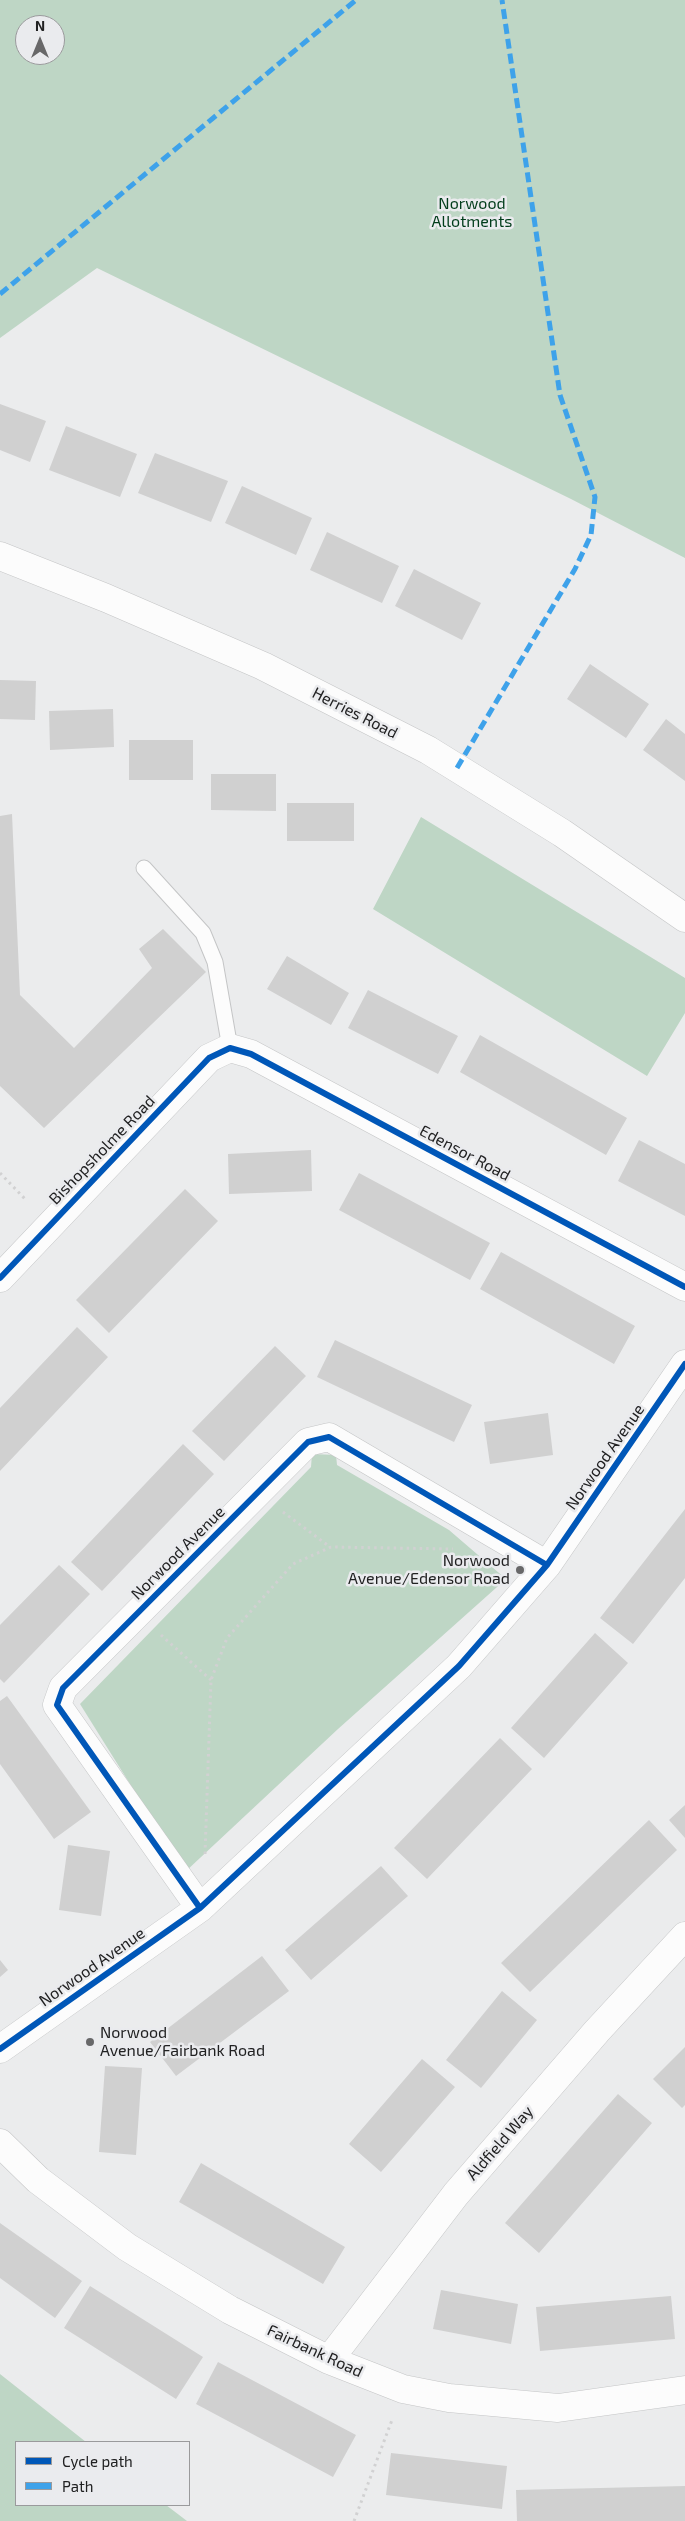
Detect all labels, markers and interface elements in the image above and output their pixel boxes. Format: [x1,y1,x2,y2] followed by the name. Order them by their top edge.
[15,15,65,65] north arrow
[35,17,45,34] text: N
[432,194,512,232] park label: Norwood Allotments
[309,683,401,743] street label: Herries Road
[45,1092,159,1208] street label: Bishopsholme Road
[416,1121,514,1185] street label: Edensor Road
[561,1401,649,1513] street label: Norwood Avenue
[127,1502,229,1604] street label: Norwood Avenue
[348,1551,510,1589] place label: Norwood Avenue/Edensor Road
[514,1564,526,1576] marker: Norwood Avenue/Edensor Road
[36,1923,148,2011] street label: Norwood Avenue
[100,2023,265,2061] place label: Norwood Avenue/Fairbank Road
[84,2036,96,2048] marker: Norwood Avenue/Fairbank Road
[463,2102,537,2184] street label: Aldfield Way
[264,2320,366,2382] street label: Fairbank Road
[15,2441,190,2506] legend
[62,2452,133,2470] text: Cycle path
[62,2477,93,2495] text: Path

